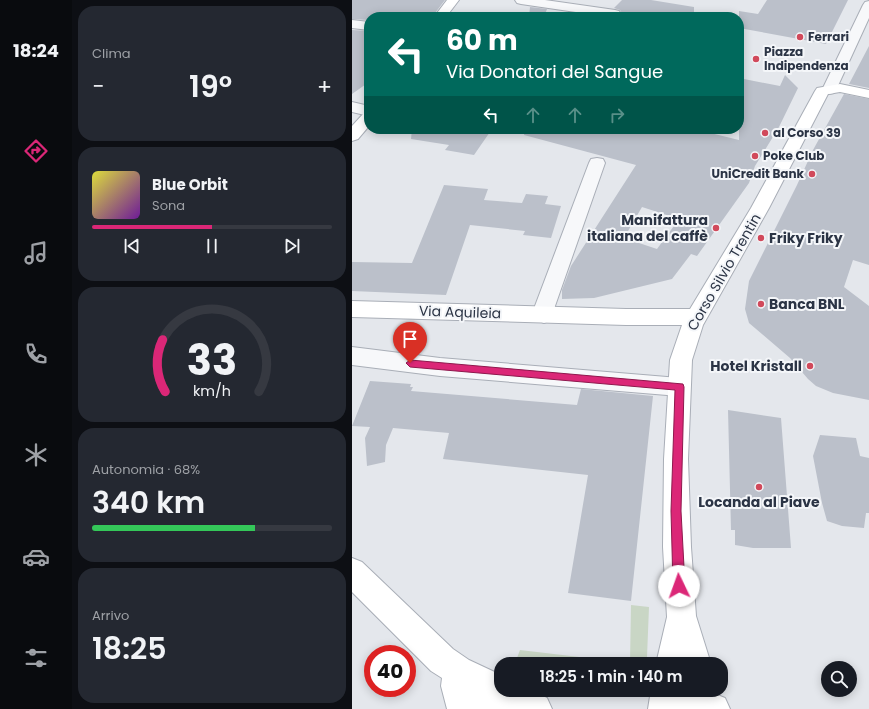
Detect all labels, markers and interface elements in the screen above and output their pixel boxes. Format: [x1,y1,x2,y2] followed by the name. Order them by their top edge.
[446,21,518,60] text: 60 m
[380,28,432,80] icon: left
[808,28,849,45] place label: Ferrari
[795,32,805,42] marker: Ferrari
[13,38,59,63] text: 18:24
[764,43,849,74] place label: Piazza Indipendenza
[92,44,131,63] text: Clima
[751,54,761,64] marker: Piazza Indipendenza
[446,59,663,84] text: Via Donatori del Sangue
[189,65,232,108] text: 19°
[92,71,104,102] text: −
[317,71,332,102] text: +
[480,104,502,126] icon: left
[522,104,544,126] icon: ahead
[564,104,586,126] icon: ahead
[606,104,628,126] icon: right
[773,124,841,141] place label: al Corso 39
[760,128,770,138] marker: al Corso 39
[22,137,50,165] icon: directions
[763,147,824,164] place label: Poke Club
[750,151,760,161] marker: Poke Club
[712,165,805,182] place label: UniCredit Bank
[807,169,817,179] marker: UniCredit Bank
[152,174,228,195] text: Blue Orbit
[152,196,185,215] text: Sona
[587,210,708,246] place label: Manifattura italiana del caffè
[682,210,766,334] street label: Corso Silvio Trentin
[711,223,721,233] marker: Manifattura italiana del caffè
[769,228,843,248] place label: Friky Friky
[756,233,766,243] marker: Friky Friky
[121,235,143,257] icon: previous
[201,235,223,257] icon: pause
[281,235,303,257] icon: next
[22,239,50,267] icon: music
[769,294,845,314] place label: Banca BNL
[756,299,766,309] marker: Banca BNL
[418,301,502,323] street label: Via Aquileia
[393,322,427,363] pin
[399,328,421,350] icon: arrive
[187,331,237,390] text: 33
[22,340,50,368] icon: phone
[710,356,802,376] place label: Hotel Kristall
[805,361,815,371] marker: Hotel Kristall
[193,381,231,401] text: km/h
[22,441,50,469] icon: climate
[92,460,200,479] text: Autonomia · 68%
[92,481,205,524] text: 340 km
[754,482,764,492] marker: Locanda al Piave
[698,492,820,512] place label: Locanda al Piave
[22,543,50,571] icon: car
[658,565,700,607] position arrow
[92,606,129,625] text: Arrivo
[92,627,167,670] text: 18:25
[22,644,50,672] icon: filters
[364,645,416,697] speed limit sign: 40
[821,661,857,697] map controls
[821,661,857,697] button: search
[540,666,682,687] text: 18:25 · 1 min · 140 m

